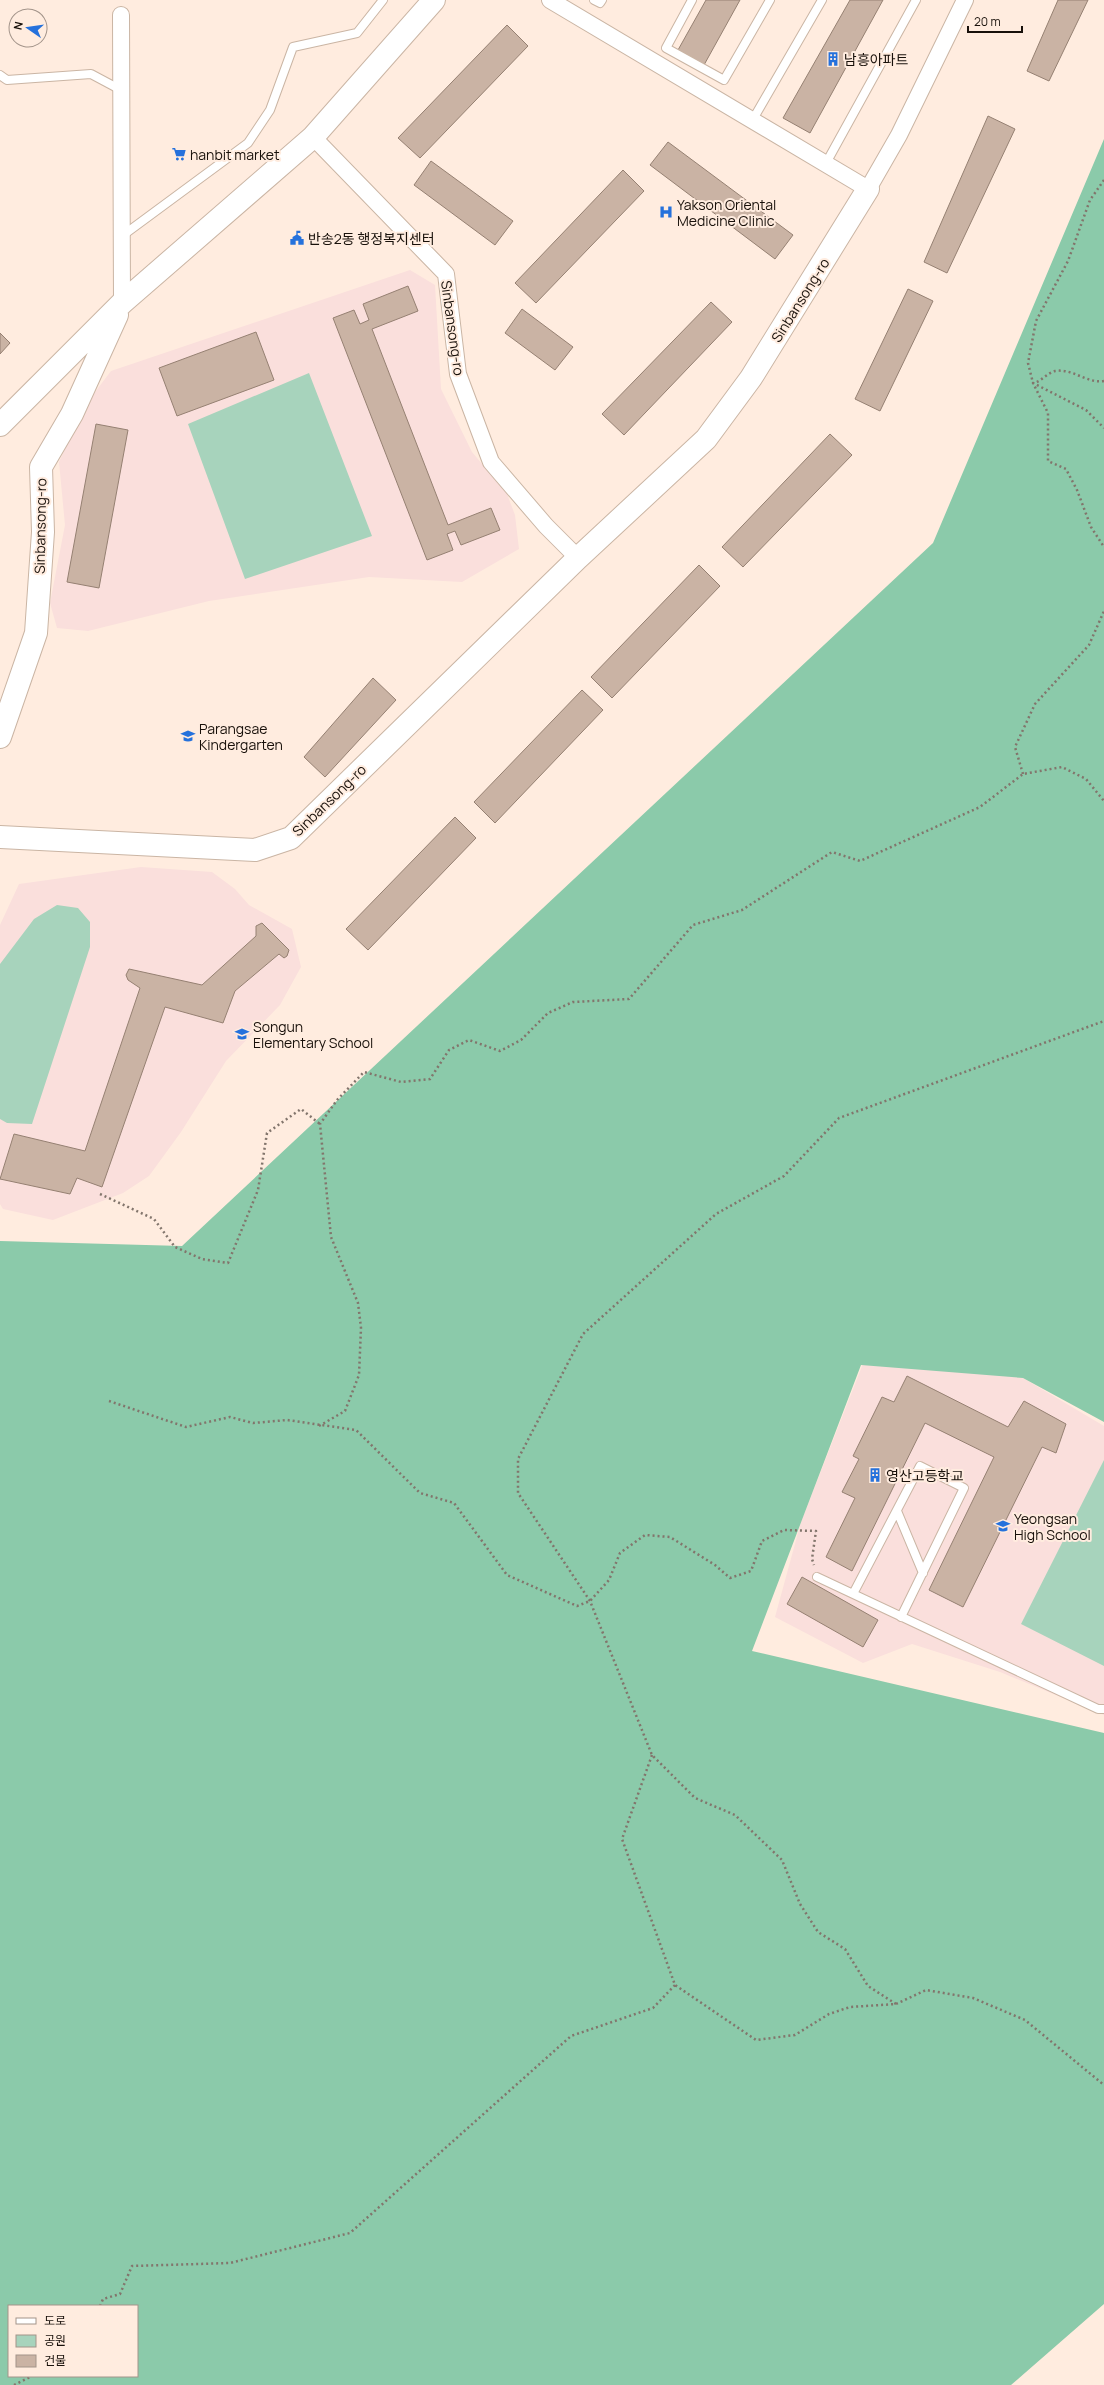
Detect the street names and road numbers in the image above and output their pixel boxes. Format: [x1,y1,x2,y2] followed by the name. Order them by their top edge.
[767,254,833,346] street label: Sinbansong-ro
[437,279,469,377] street label: Sinbansong-ro
[30,478,50,574] street label: Sinbansong-ro
[288,760,370,840] street label: Sinbansong-ro

